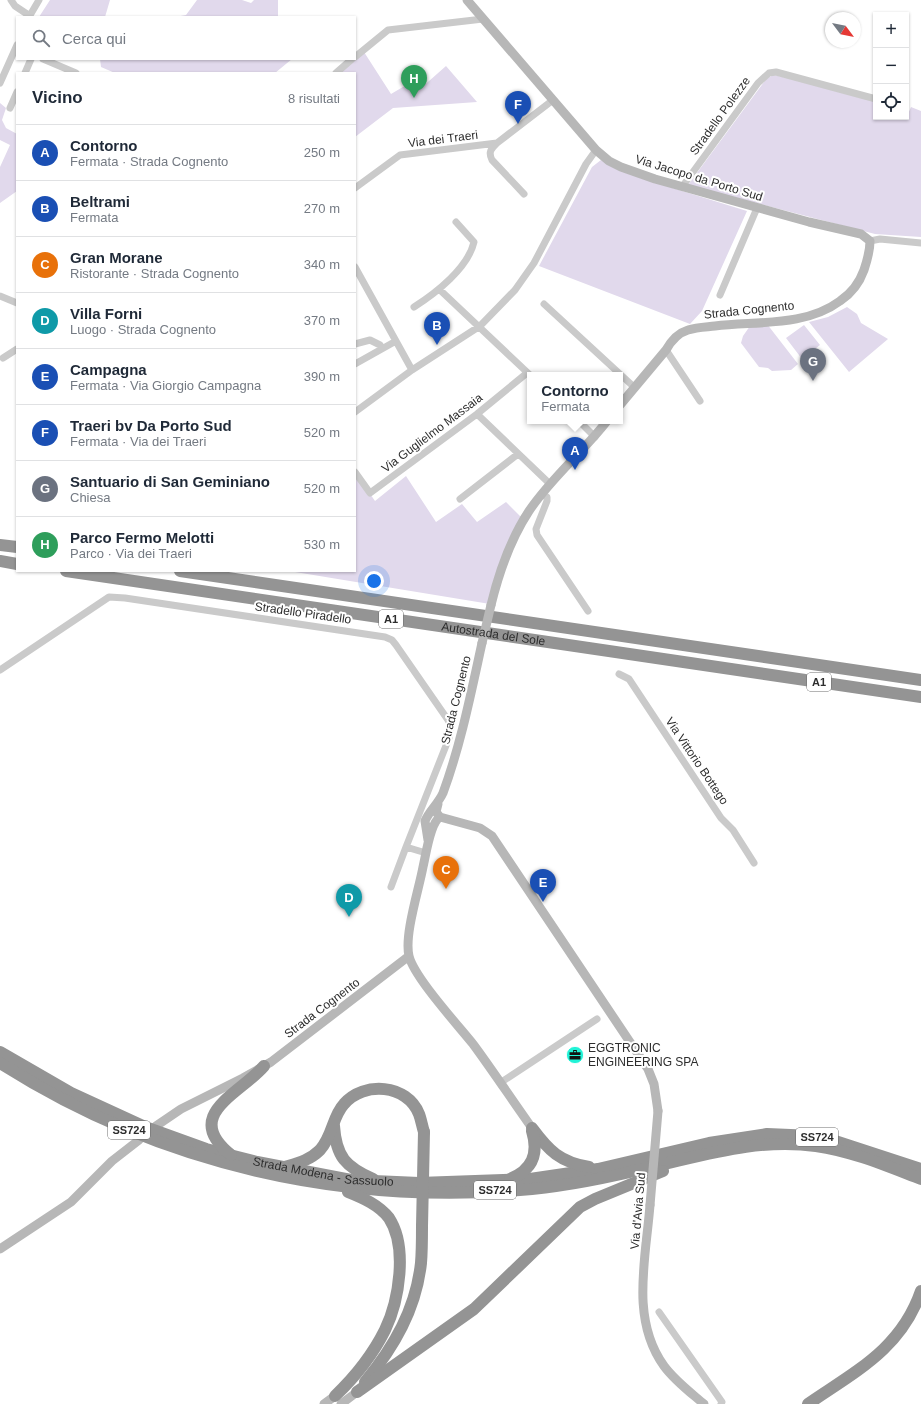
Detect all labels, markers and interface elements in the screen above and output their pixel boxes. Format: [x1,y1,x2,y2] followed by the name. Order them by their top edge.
[825,12,861,48] north arrow
[873,12,909,120] map controls
[873,12,909,48] button: +
[16,16,356,60] search box
[30,27,52,49] icon: search
[62,30,126,47] text: Cerca qui
[873,48,909,84] button: −
[401,65,427,98] pin: H
[687,74,753,158] street label: Stradello Polezze
[873,84,909,120] button: locate
[32,88,83,107] text: Vicino
[288,91,340,106] text: 8 risultati
[505,91,531,124] pin: F
[407,128,479,150] street label: Via dei Traeri
[70,137,137,154] text: Contorno
[40,145,50,160] text: A
[304,145,340,160] text: 250 m
[634,152,764,204] street label: Via Jacopo da Porto Sud
[70,154,228,169] text: Fermata · Strada Cognento
[70,193,130,210] text: Beltrami
[40,201,50,216] text: B
[304,201,340,216] text: 270 m
[70,210,118,225] text: Fermata
[70,249,163,266] text: Gran Morane
[40,257,50,272] text: C
[304,257,340,272] text: 340 m
[70,266,239,281] text: Ristorante · Strada Cognento
[703,298,795,322] street label: Strada Cognento
[70,305,142,322] text: Villa Forni
[424,312,450,345] pin: B
[40,313,50,328] text: D
[304,313,340,328] text: 370 m
[70,322,216,337] text: Luogo · Strada Cognento
[800,348,826,381] pin: G
[70,361,147,378] text: Campagna
[41,369,49,384] text: E
[304,369,340,384] text: 390 m
[527,372,623,424] popup
[70,378,261,393] text: Fermata · Via Giorgio Campagna
[541,382,609,399] text: Contorno
[379,390,485,475] street label: Via Guglielmo Massaia
[541,399,590,414] text: Fermata
[70,417,232,434] text: Traeri bv Da Porto Sud
[41,425,49,440] text: F
[304,425,340,440] text: 520 m
[70,434,206,449] text: Fermata · Via dei Traeri
[562,437,588,470] pin: A
[70,473,270,490] text: Santuario di San Geminiano
[40,481,50,496] text: G
[304,481,340,496] text: 520 m
[70,490,110,505] text: Chiesa
[70,529,214,546] text: Parco Fermo Melotti
[40,537,50,552] text: H
[304,537,340,552] text: 530 m
[70,546,192,561] text: Parco · Via dei Traeri
[364,571,384,591] your location
[254,599,353,627] street label: Stradello Piradello
[379,610,403,628] road number: A1
[440,619,547,649] street label: Autostrada del Sole
[438,654,474,746] street label: Strada Cognento
[807,673,831,691] road number: A1
[663,715,732,808] street label: Via Vittorio Bottego
[433,856,459,889] pin: C
[530,869,556,902] pin: E
[336,884,362,917] pin: D
[282,975,363,1041] street label: Strada Cognento
[588,1041,698,1069] place label: EGGTRONIC ENGINEERING SPA
[565,1045,585,1065] office icon: EGGTRONIC ENGINEERING SPA
[108,1121,150,1139] road number: SS724
[796,1128,838,1146] road number: SS724
[251,1154,394,1189] street label: Strada Modena - Sassuolo
[628,1172,648,1250] street label: Via d'Avia Sud
[474,1181,516,1199] road number: SS724

